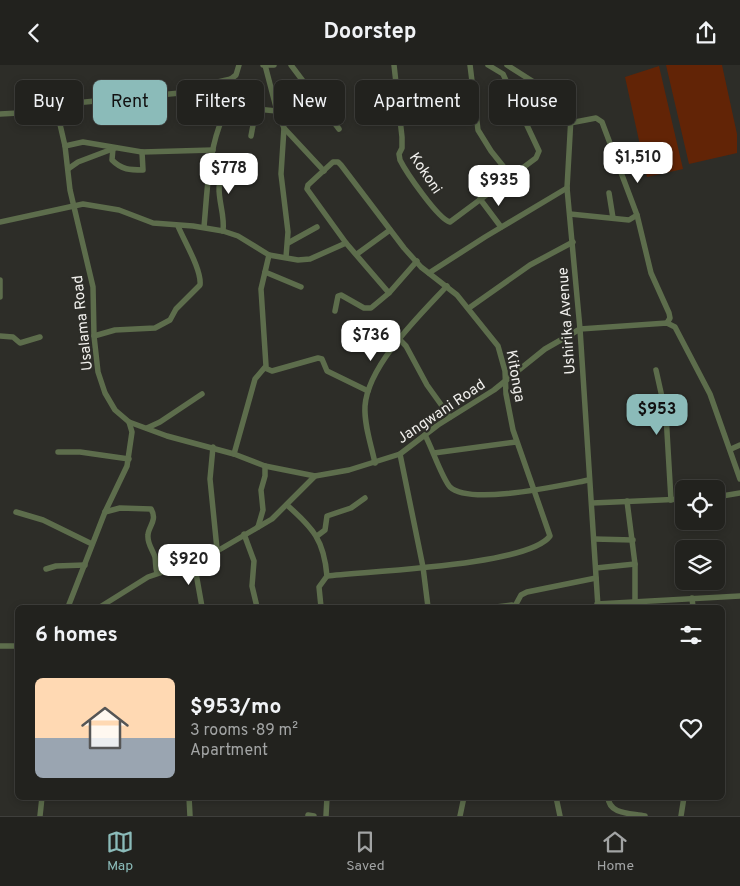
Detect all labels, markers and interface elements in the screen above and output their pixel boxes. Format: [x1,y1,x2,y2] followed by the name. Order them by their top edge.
[20,19,48,47] icon: back
[323,19,417,46] text: Doorstep
[692,19,720,47] icon: share
[15,80,83,125] chip: Buy
[93,80,167,125] chip: Rent
[177,80,264,125] chip: Filters
[274,80,345,125] chip: New
[355,80,479,125] chip: Apartment
[489,80,576,125] chip: House
[597,141,679,184] pin: $1,510
[615,148,661,168] text: $1,510
[404,149,445,198] street label: Kokoni
[199,153,259,195] pin: $778
[211,159,247,179] text: $778
[469,165,529,207] pin: $935
[480,171,518,191] text: $935
[554,267,581,375] street label: Ushirika Avenue
[69,274,98,372] street label: Usalama Road
[341,319,401,362] pin: $736
[352,326,390,346] text: $736
[501,349,528,404] street label: Kitonga
[394,376,490,449] street label: Jangwani Road
[627,393,687,436] pin: $953
[638,400,676,420] text: $953
[675,480,725,590] map controls
[675,480,725,530] button: locate
[675,540,725,590] button: layers
[159,543,219,586] pin: $920
[169,550,209,570] text: $920
[677,621,705,649] icon: filters
[35,622,118,649] text: 6 homes
[190,694,281,721] text: $953/mo
[75,698,135,758] icon: home
[677,714,705,742] icon: heart
[190,721,298,741] text: 3 rooms · 89 m²
[190,741,268,761] text: Apartment
[106,828,134,875] tab: Map
[346,828,385,875] tab: Saved
[597,828,634,875] tab: Home

